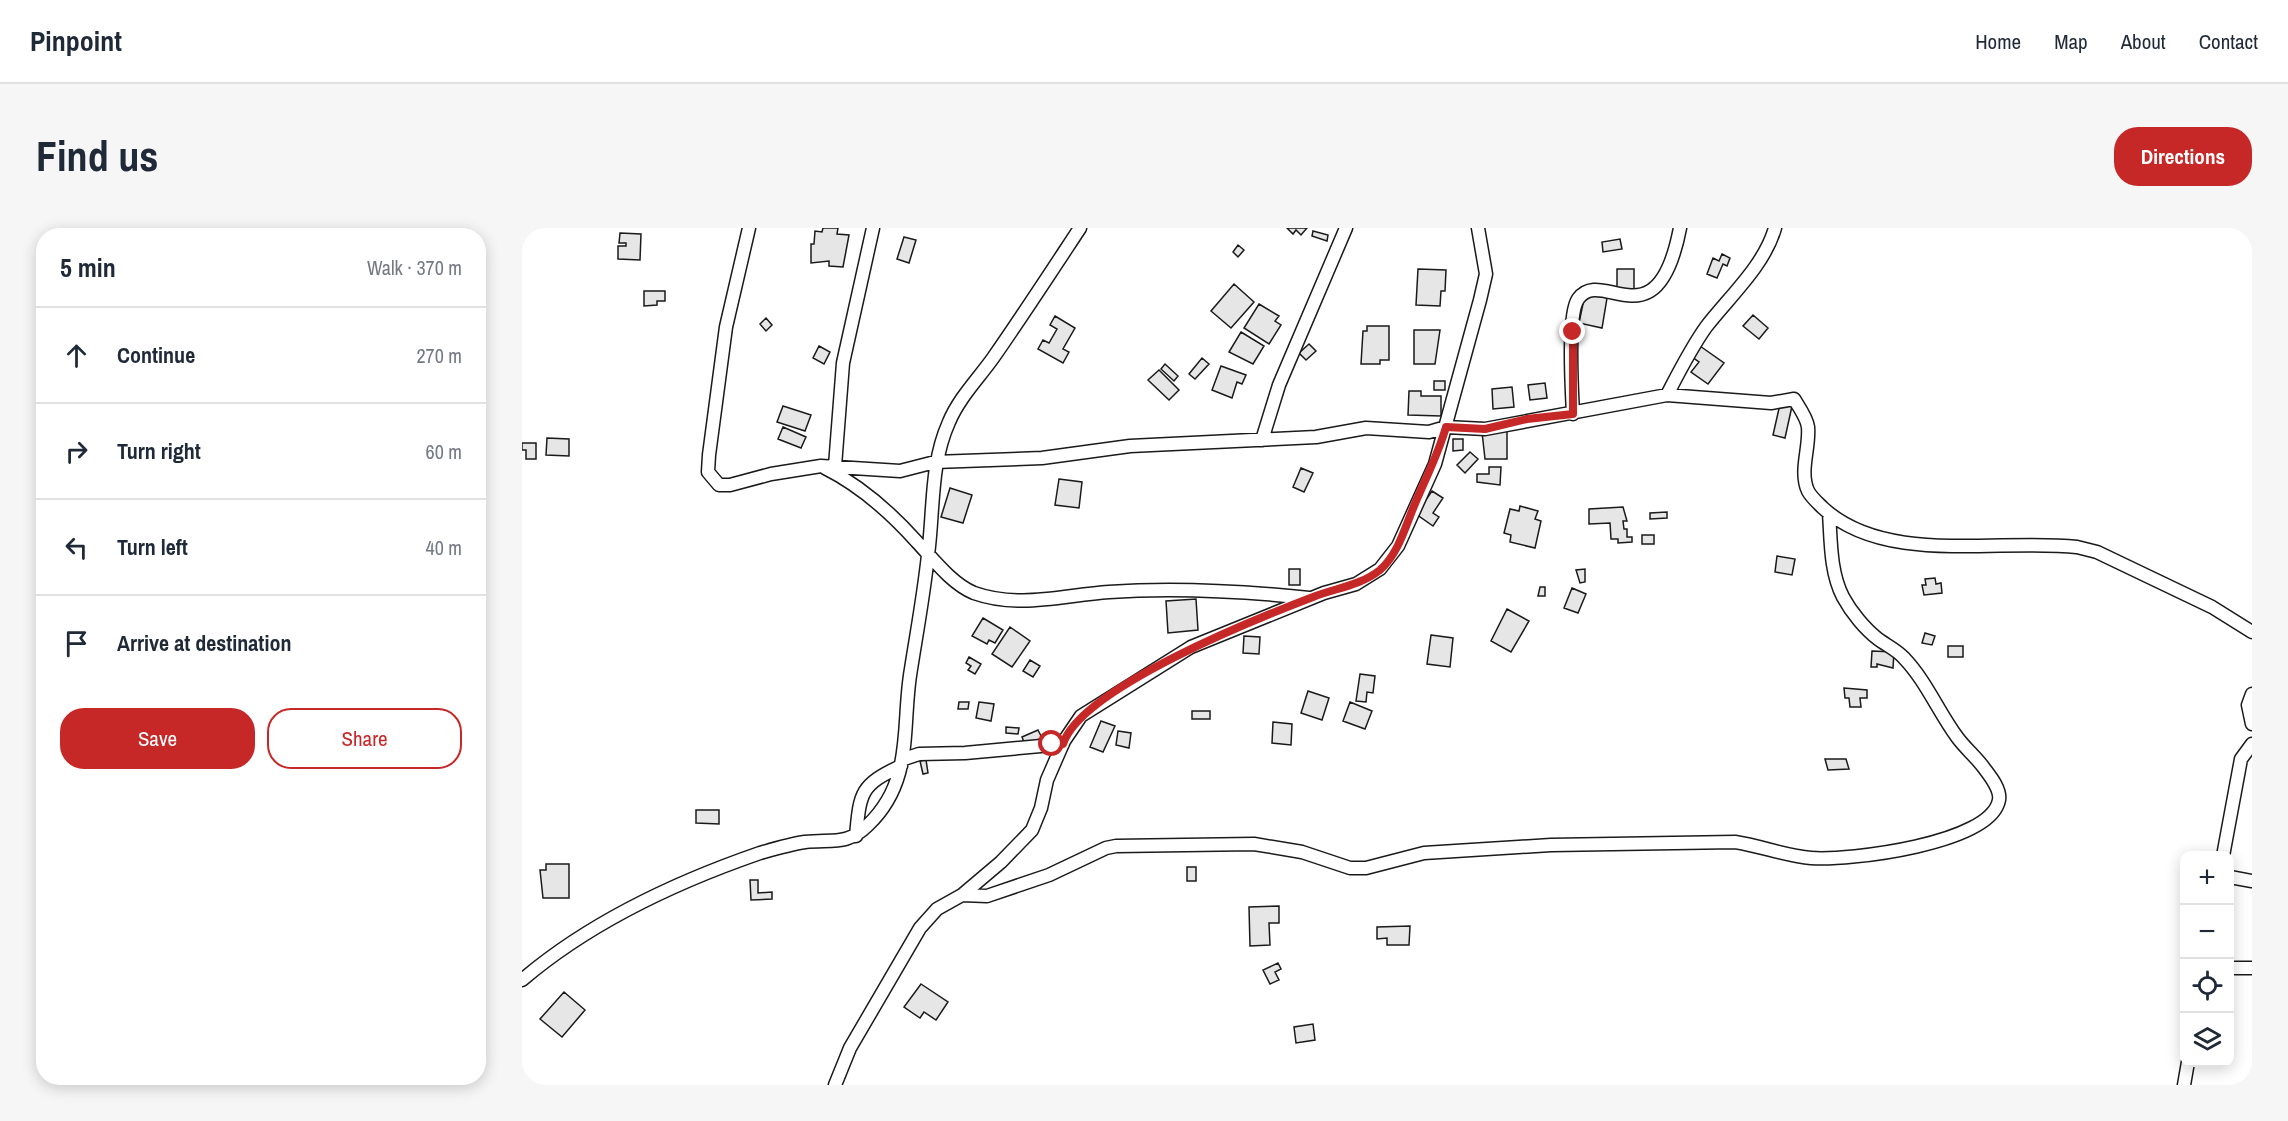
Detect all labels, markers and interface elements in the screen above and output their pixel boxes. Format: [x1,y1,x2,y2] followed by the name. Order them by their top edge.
[30,22,122,60] text: Pinpoint
[1975,27,2021,56] text: Home
[2054,27,2088,56] text: Map
[2121,27,2166,56] text: About
[2199,27,2258,56] text: Contact
[2114,127,2252,186] button: Directions
[36,128,158,184] text: Find us
[60,250,116,285] text: 5 min
[367,254,462,281] text: Walk · 370 m
[1559,318,1585,344] route end
[60,339,93,372] icon: ahead
[117,340,195,370] text: Continue
[416,342,462,369] text: 270 m
[60,435,93,468] icon: right
[117,436,201,466] text: Turn right
[426,438,462,465] text: 60 m
[60,531,93,564] icon: left
[117,532,188,562] text: Turn left
[426,534,462,561] text: 40 m
[60,627,93,660] icon: arrive
[117,628,291,658] text: Arrive at destination
[60,708,255,769] button: Save
[267,708,462,769] button: Share
[1038,730,1064,756] route start
[2180,851,2234,1067] map controls
[2180,851,2234,905] button: +
[2180,905,2234,959] button: −
[2180,959,2234,1013] button: locate
[2180,1013,2234,1067] button: layers

